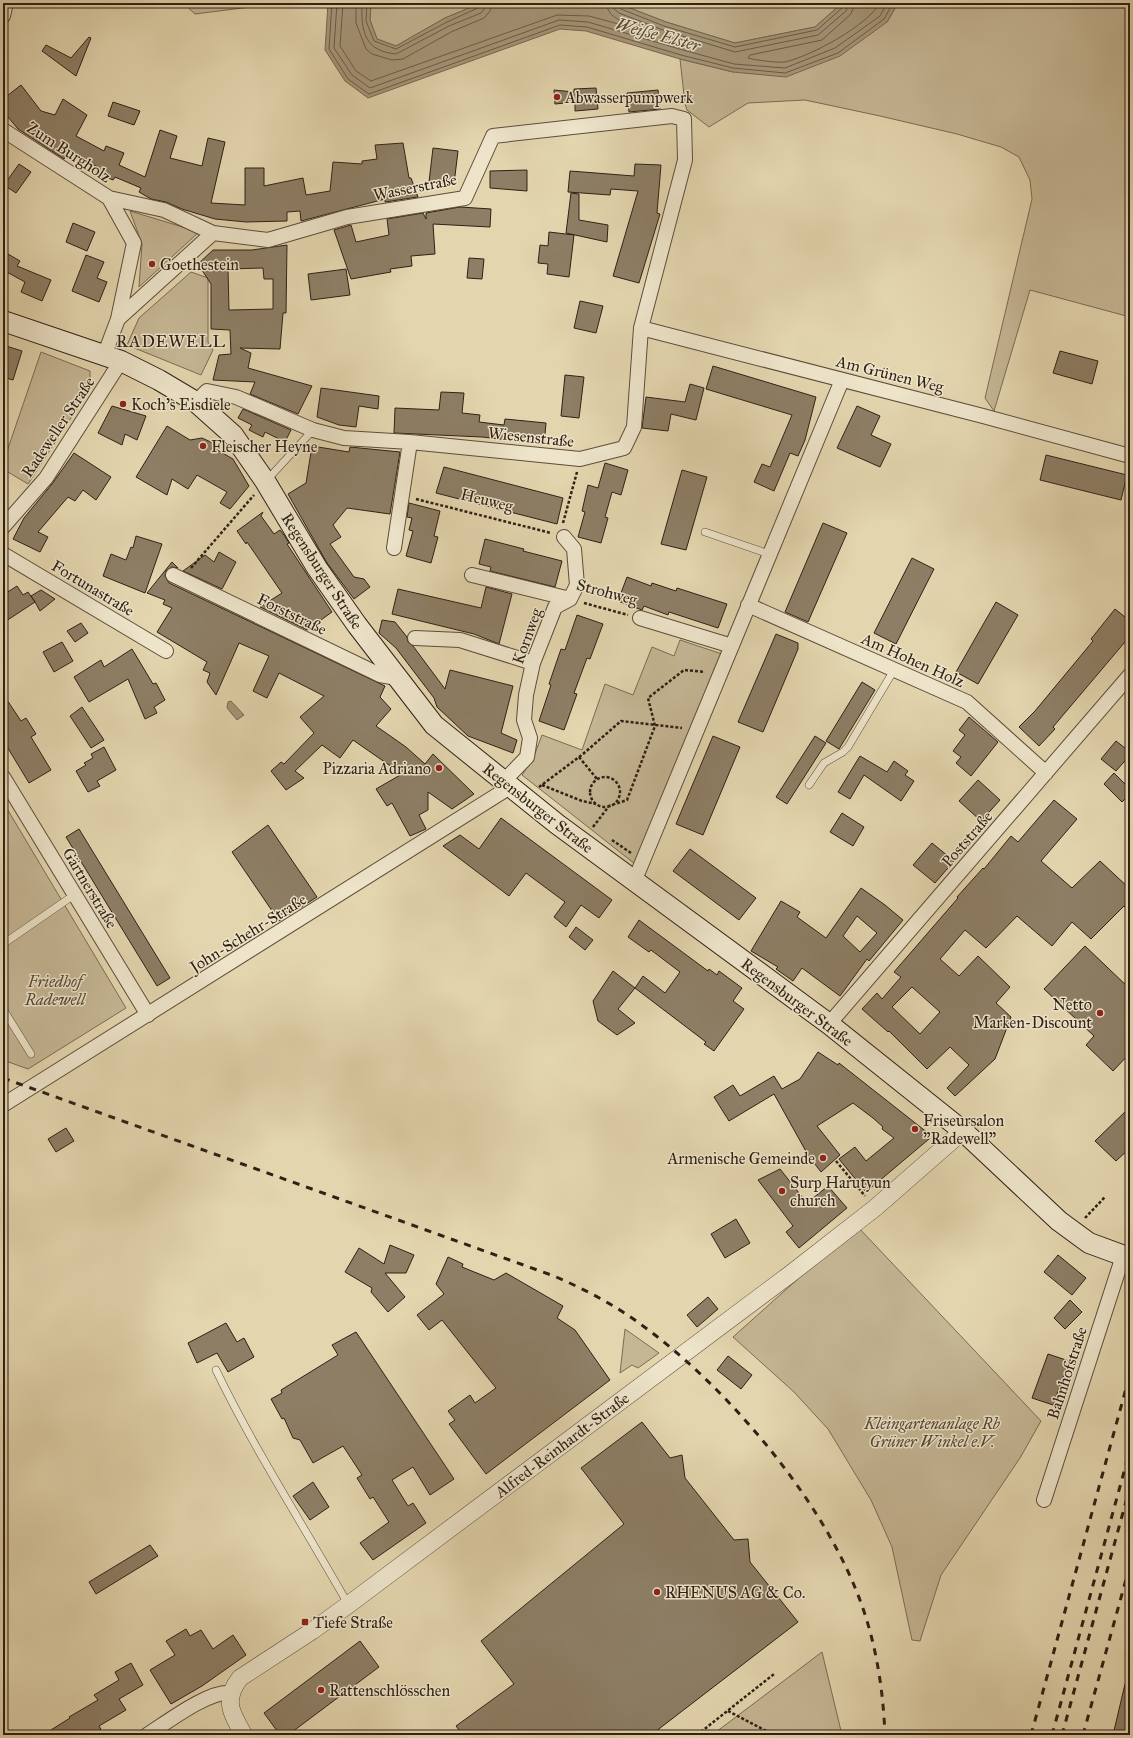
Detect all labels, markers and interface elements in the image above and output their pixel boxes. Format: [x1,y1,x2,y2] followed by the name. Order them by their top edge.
[613,14,703,57] water label: Weiße Elster
[564,88,694,107] place label: Abwasserpumpwerk
[552,92,562,102] marker: Abwasserpumpwerk
[23,118,115,187] street label: Zum Burgholz
[372,170,459,204] street label: Wasserstraße
[160,255,239,274] place label: Goethestein
[147,259,157,269] marker: Goethestein
[116,331,226,352] district label: RADEWELL
[833,351,946,398] street label: Am Grünen Weg
[17,373,99,481] street label: Radeweller Straße
[131,395,231,414] place label: Koch's Eisdiele
[118,399,128,409] marker: Koch's Eisdiele
[487,423,575,451] street label: Wiesenstraße
[211,437,318,456] place label: Fleischer Heyne
[198,441,208,451] marker: Fleischer Heyne
[459,484,516,517] street label: Heuweg
[276,509,367,634] street label: Regensburger Straße
[48,556,138,620] street label: Fortunastraße
[574,575,640,610] street label: Strohweg
[254,589,330,639] street label: Forststraße
[508,605,547,667] street label: Kornweg
[858,628,968,691] street label: Am Hohen Holz
[323,759,431,778] place label: Pizzaria Adriano
[478,759,597,858] street label: Regensburger Straße
[434,763,444,773] marker: Pizzaria Adriano
[938,807,997,871] street label: Poststraße
[59,844,122,932] street label: Gärtnerstraße
[185,889,311,978] street label: John-Schehr-Straße
[737,954,857,1051] street label: Regensburger Straße
[24,972,87,1009] park label: Friedhof Radewell
[973,995,1092,1032] place label: Netto Marken-Discount
[1095,1008,1105,1018] marker: Netto Marken-Discount
[923,1111,1005,1148] place label: Friseursalon "Radewell"
[910,1124,920,1134] marker: Friseursalon "Radewell"
[666,1149,815,1168] place label: Armenische Gemeinde
[818,1153,828,1163] marker: Armenische Gemeinde
[790,1173,891,1210] place label: Surp Harutyun church
[777,1186,787,1196] marker: Surp Harutyun church
[1043,1324,1091,1422] street label: Bahnhofstraße
[490,1388,633,1502] street label: Alfred-Reinhardt-Straße
[863,1414,1000,1451] park label: Kleingartenanlage Rb Grüner Winkel e.V.
[665,1583,805,1602] place label: RHENUS AG & Co.
[652,1587,662,1597] marker: RHENUS AG & Co.
[313,1613,393,1632] place label: Tiefe Straße
[300,1617,310,1627] marker: Tiefe Straße
[329,1681,451,1700] place label: Rattenschlösschen
[316,1685,326,1695] marker: Rattenschlösschen

